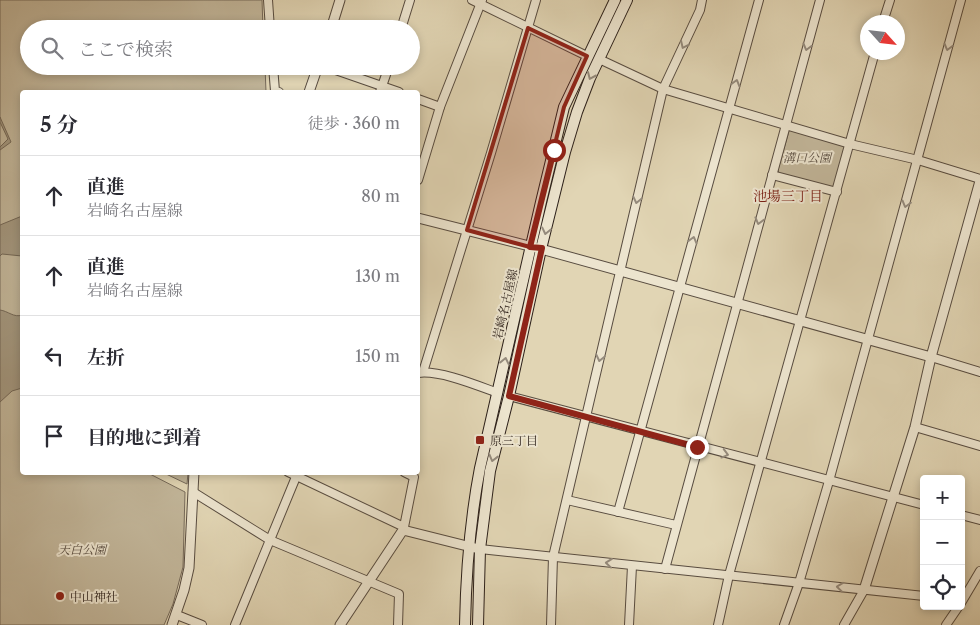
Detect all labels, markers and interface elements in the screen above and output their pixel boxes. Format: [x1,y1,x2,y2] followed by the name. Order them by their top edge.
[860,15,905,60] north arrow
[20,20,420,75] search box
[38,34,66,62] icon: search
[78,38,173,61] text: ここで検索
[679,40,690,49] one-way arrow
[802,42,812,51] one-way arrow
[943,43,954,52] one-way arrow
[587,71,598,80] one-way arrow
[730,80,740,88] one-way arrow
[40,112,78,137] text: 5 分
[307,113,400,133] text: 徒歩 · 360 m
[543,139,566,162] route start
[783,150,833,165] park label: 溝口公園
[87,175,125,198] text: 直進
[40,182,68,210] icon: ahead
[361,186,400,206] text: 80 m
[753,187,823,205] district label: 池場三丁目
[632,195,643,204] one-way arrow
[901,199,911,208] one-way arrow
[87,200,183,220] text: 岩崎名古屋線
[754,216,765,225] one-way arrow
[541,227,552,236] one-way arrow
[687,237,697,245] one-way arrow
[87,255,125,278] text: 直進
[40,262,68,290] icon: ahead
[355,266,400,286] text: 130 m
[490,267,520,341] street label: 岩崎名古屋線
[87,280,183,300] text: 岩崎名古屋線
[40,342,68,370] icon: left
[87,346,125,369] text: 左折
[355,346,400,366] text: 150 m
[595,353,606,362] one-way arrow
[499,357,509,366] one-way arrow
[40,422,68,450] icon: arrive
[87,426,201,449] text: 目的地に到着
[490,433,538,448] place label: 原三丁目
[474,434,486,446] marker: 原三丁目
[686,436,709,459] route end
[721,448,730,459] one-way arrow
[489,453,499,461] one-way arrow
[920,475,965,610] map controls
[920,475,965,520] button: +
[920,520,965,565] button: −
[58,542,108,557] park label: 天白公園
[605,558,613,569] one-way arrow
[920,565,965,610] button: locate
[836,582,844,593] one-way arrow
[70,589,118,604] place label: 中山神社
[54,590,66,602] marker: 中山神社

